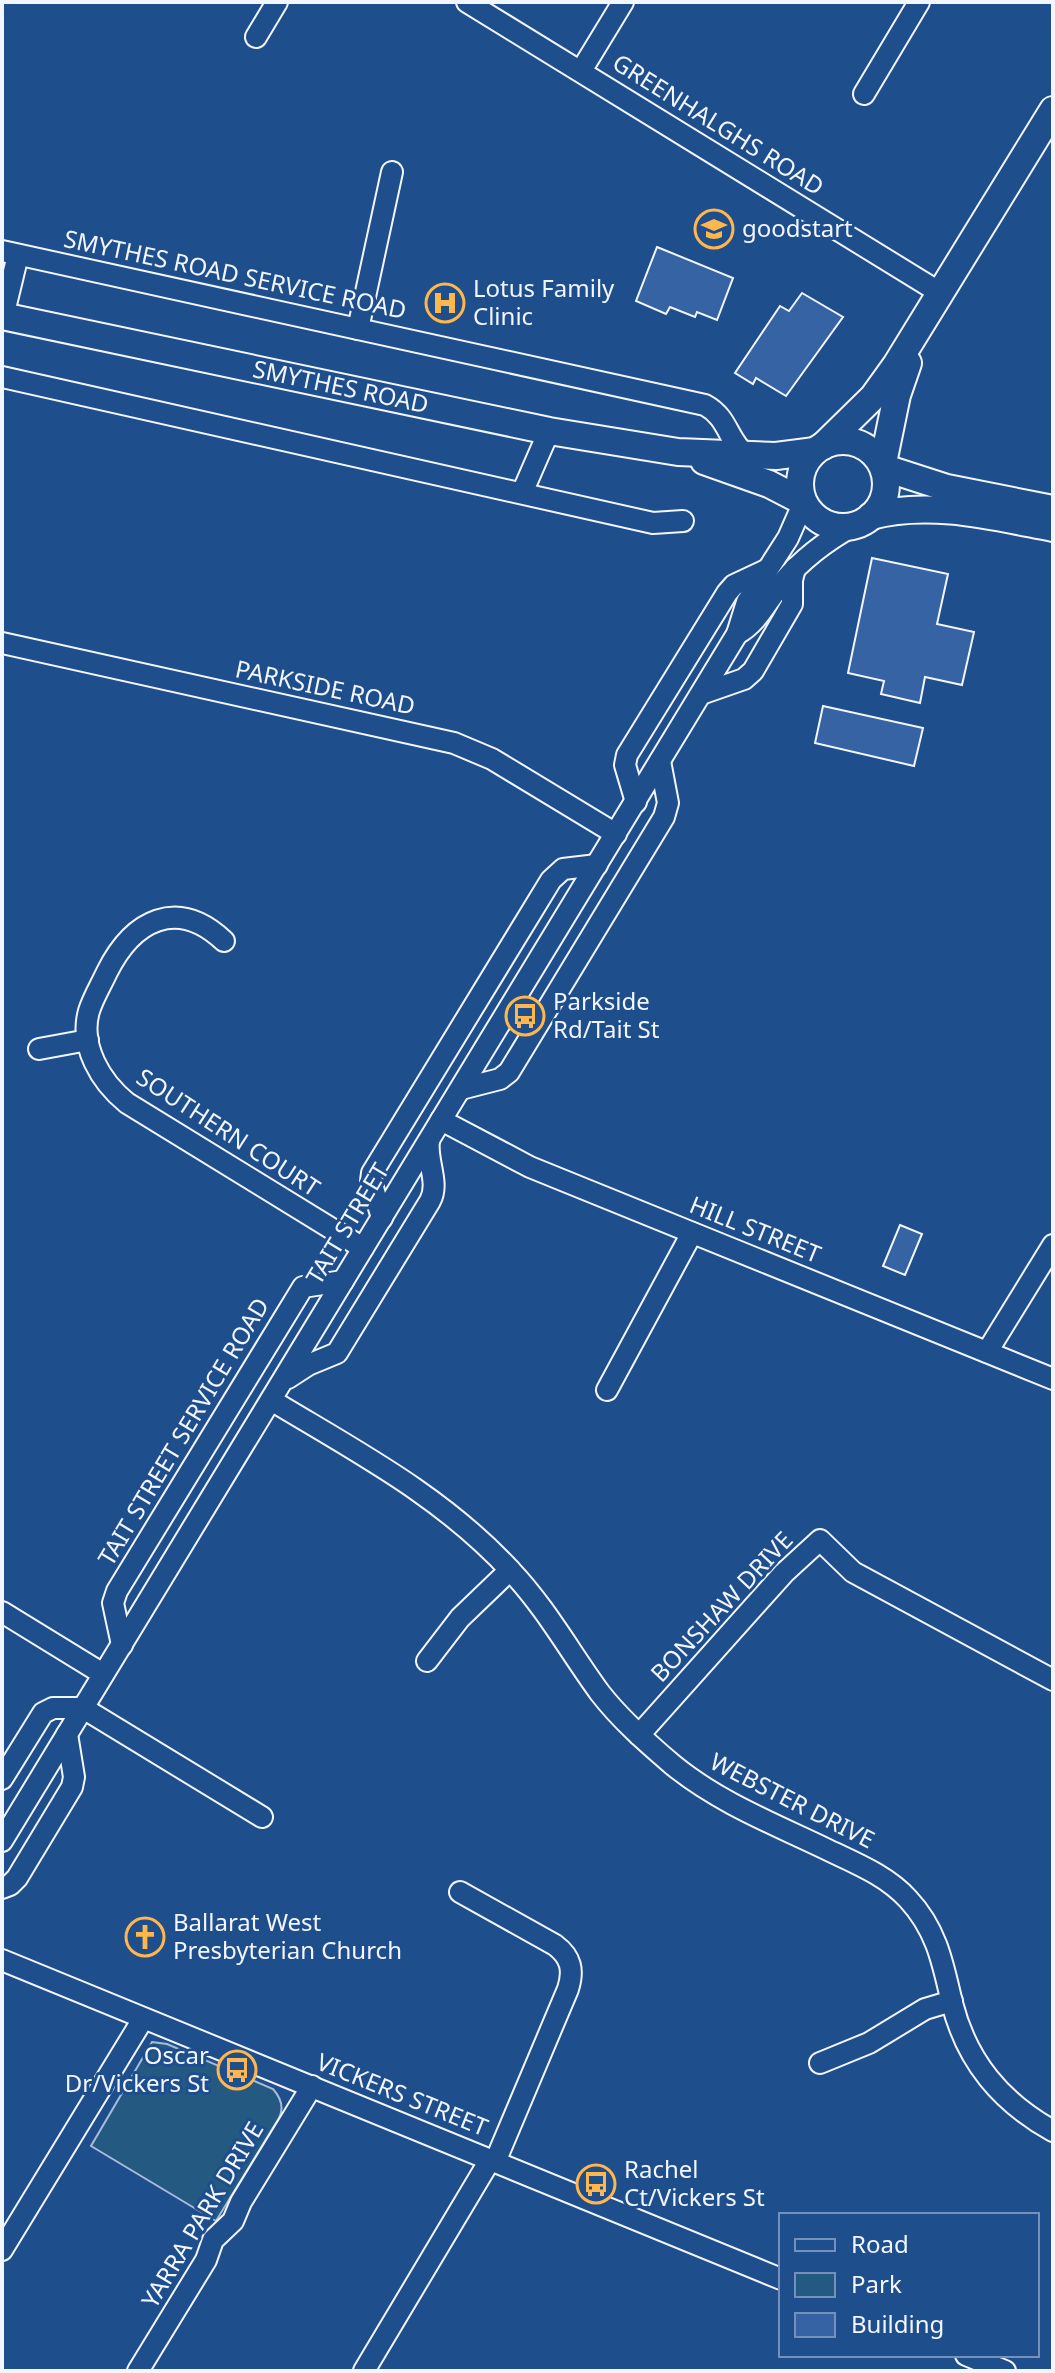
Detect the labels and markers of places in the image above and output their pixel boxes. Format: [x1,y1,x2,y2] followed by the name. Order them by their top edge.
[693,208,735,250] school or university icon: goodstart
[742,211,853,244] place label: goodstart
[473,271,615,332] place label: Lotus Family Clinic
[424,282,466,324] hospital icon: Lotus Family Clinic
[553,984,660,1045] place label: Parkside Rd/Tait St
[504,995,546,1037] bus stop icon: Parkside Rd/Tait St
[173,1905,402,1966] place label: Ballarat West Presbyterian Church
[124,1916,166,1958] church icon: Ballarat West Presbyterian Church
[65,2038,209,2099] place label: Oscar Dr/Vickers St
[216,2049,258,2091] bus stop icon: Oscar Dr/Vickers St
[624,2152,765,2213] place label: Rachel Ct/Vickers St
[575,2163,617,2205] bus stop icon: Rachel Ct/Vickers St

